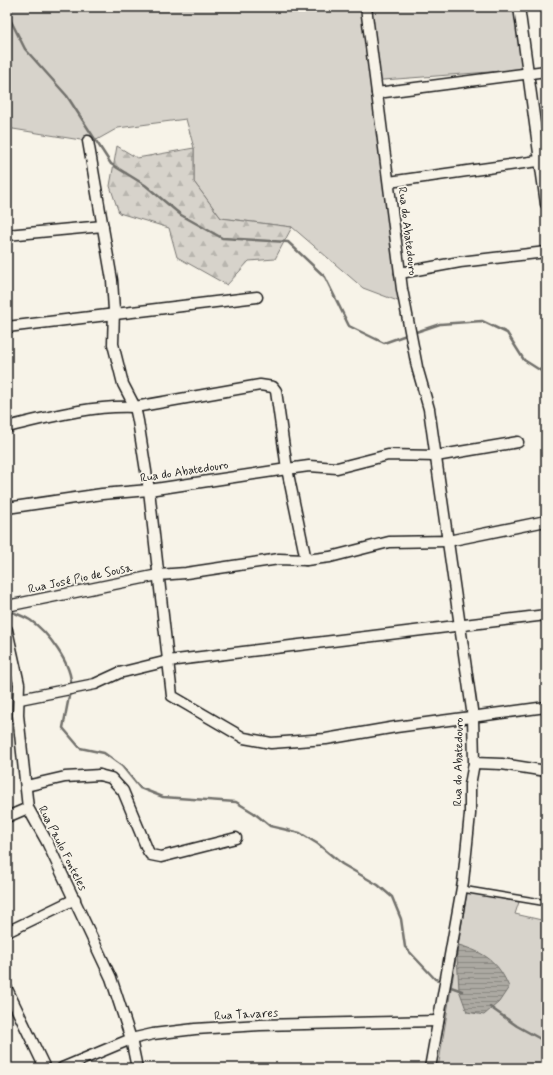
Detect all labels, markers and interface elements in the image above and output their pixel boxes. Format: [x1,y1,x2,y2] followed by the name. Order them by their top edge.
[394,186,420,277] street label: Rua do Abatedouro
[139,457,230,487] street label: Rua do Abatedouro
[27,560,134,598] street label: Rua José Pio de Sousa
[450,717,468,807] street label: Rua do Abatedouro
[34,803,91,894] street label: Rua Paulo Fonteles
[214,1005,279,1025] street label: Rua Tavares

